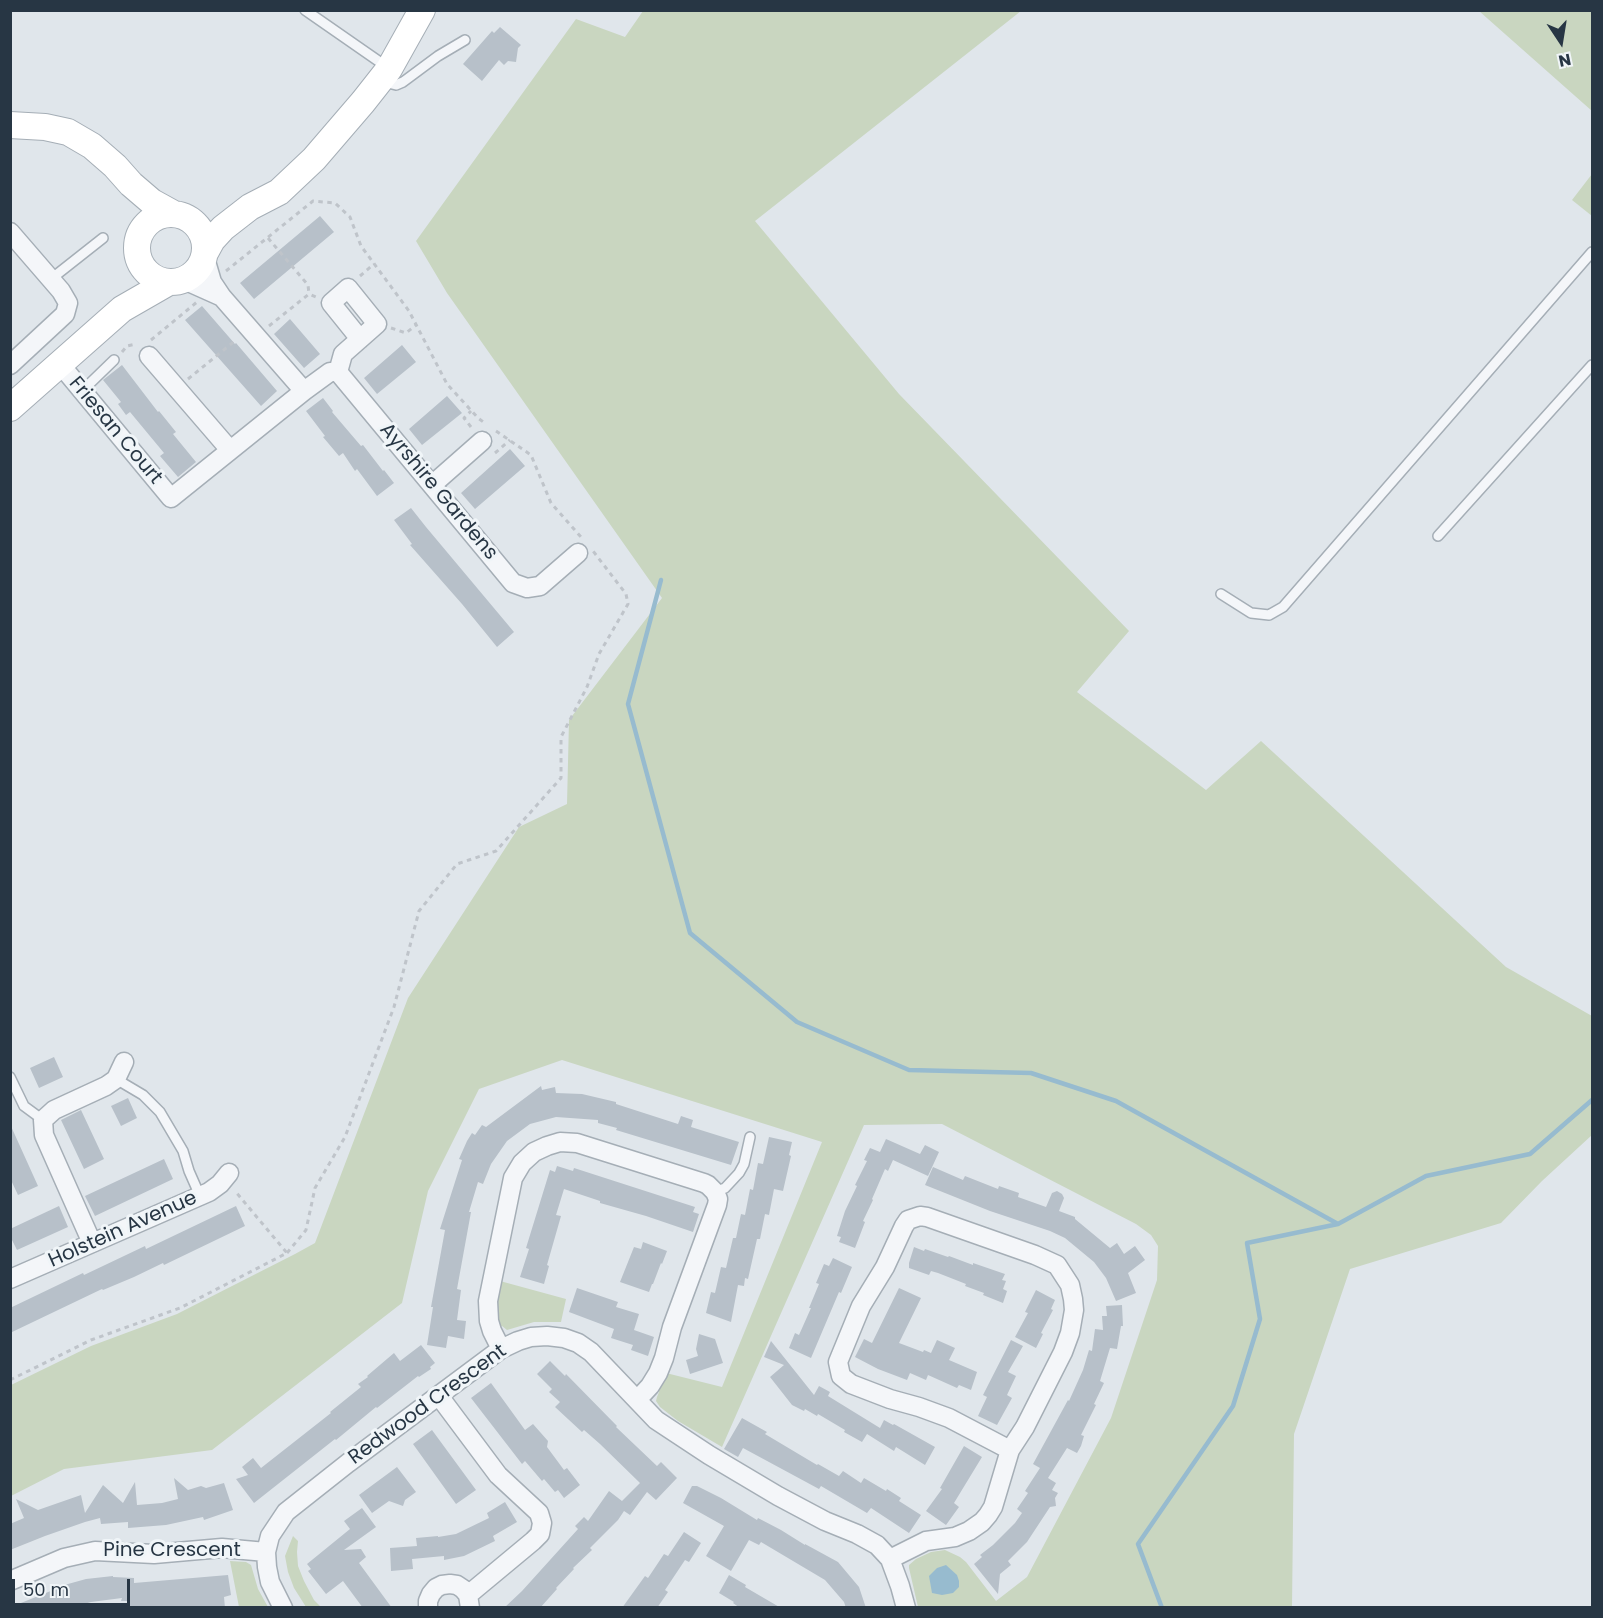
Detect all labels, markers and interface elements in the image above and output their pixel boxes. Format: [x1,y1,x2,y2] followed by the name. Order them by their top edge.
[1531,12,1591,72] north arrow
[1557,48,1573,73] text: N
[63,372,167,490] street label: Friesan Court
[374,419,502,565] street label: Ayrshire Gardens
[45,1187,201,1273] street label: Holstein Avenue
[344,1340,512,1470] street label: Redwood Crescent
[103,1539,241,1563] street label: Pine Crescent
[15,1567,134,1605] scale bar
[23,1577,69,1602] text: 50 m

